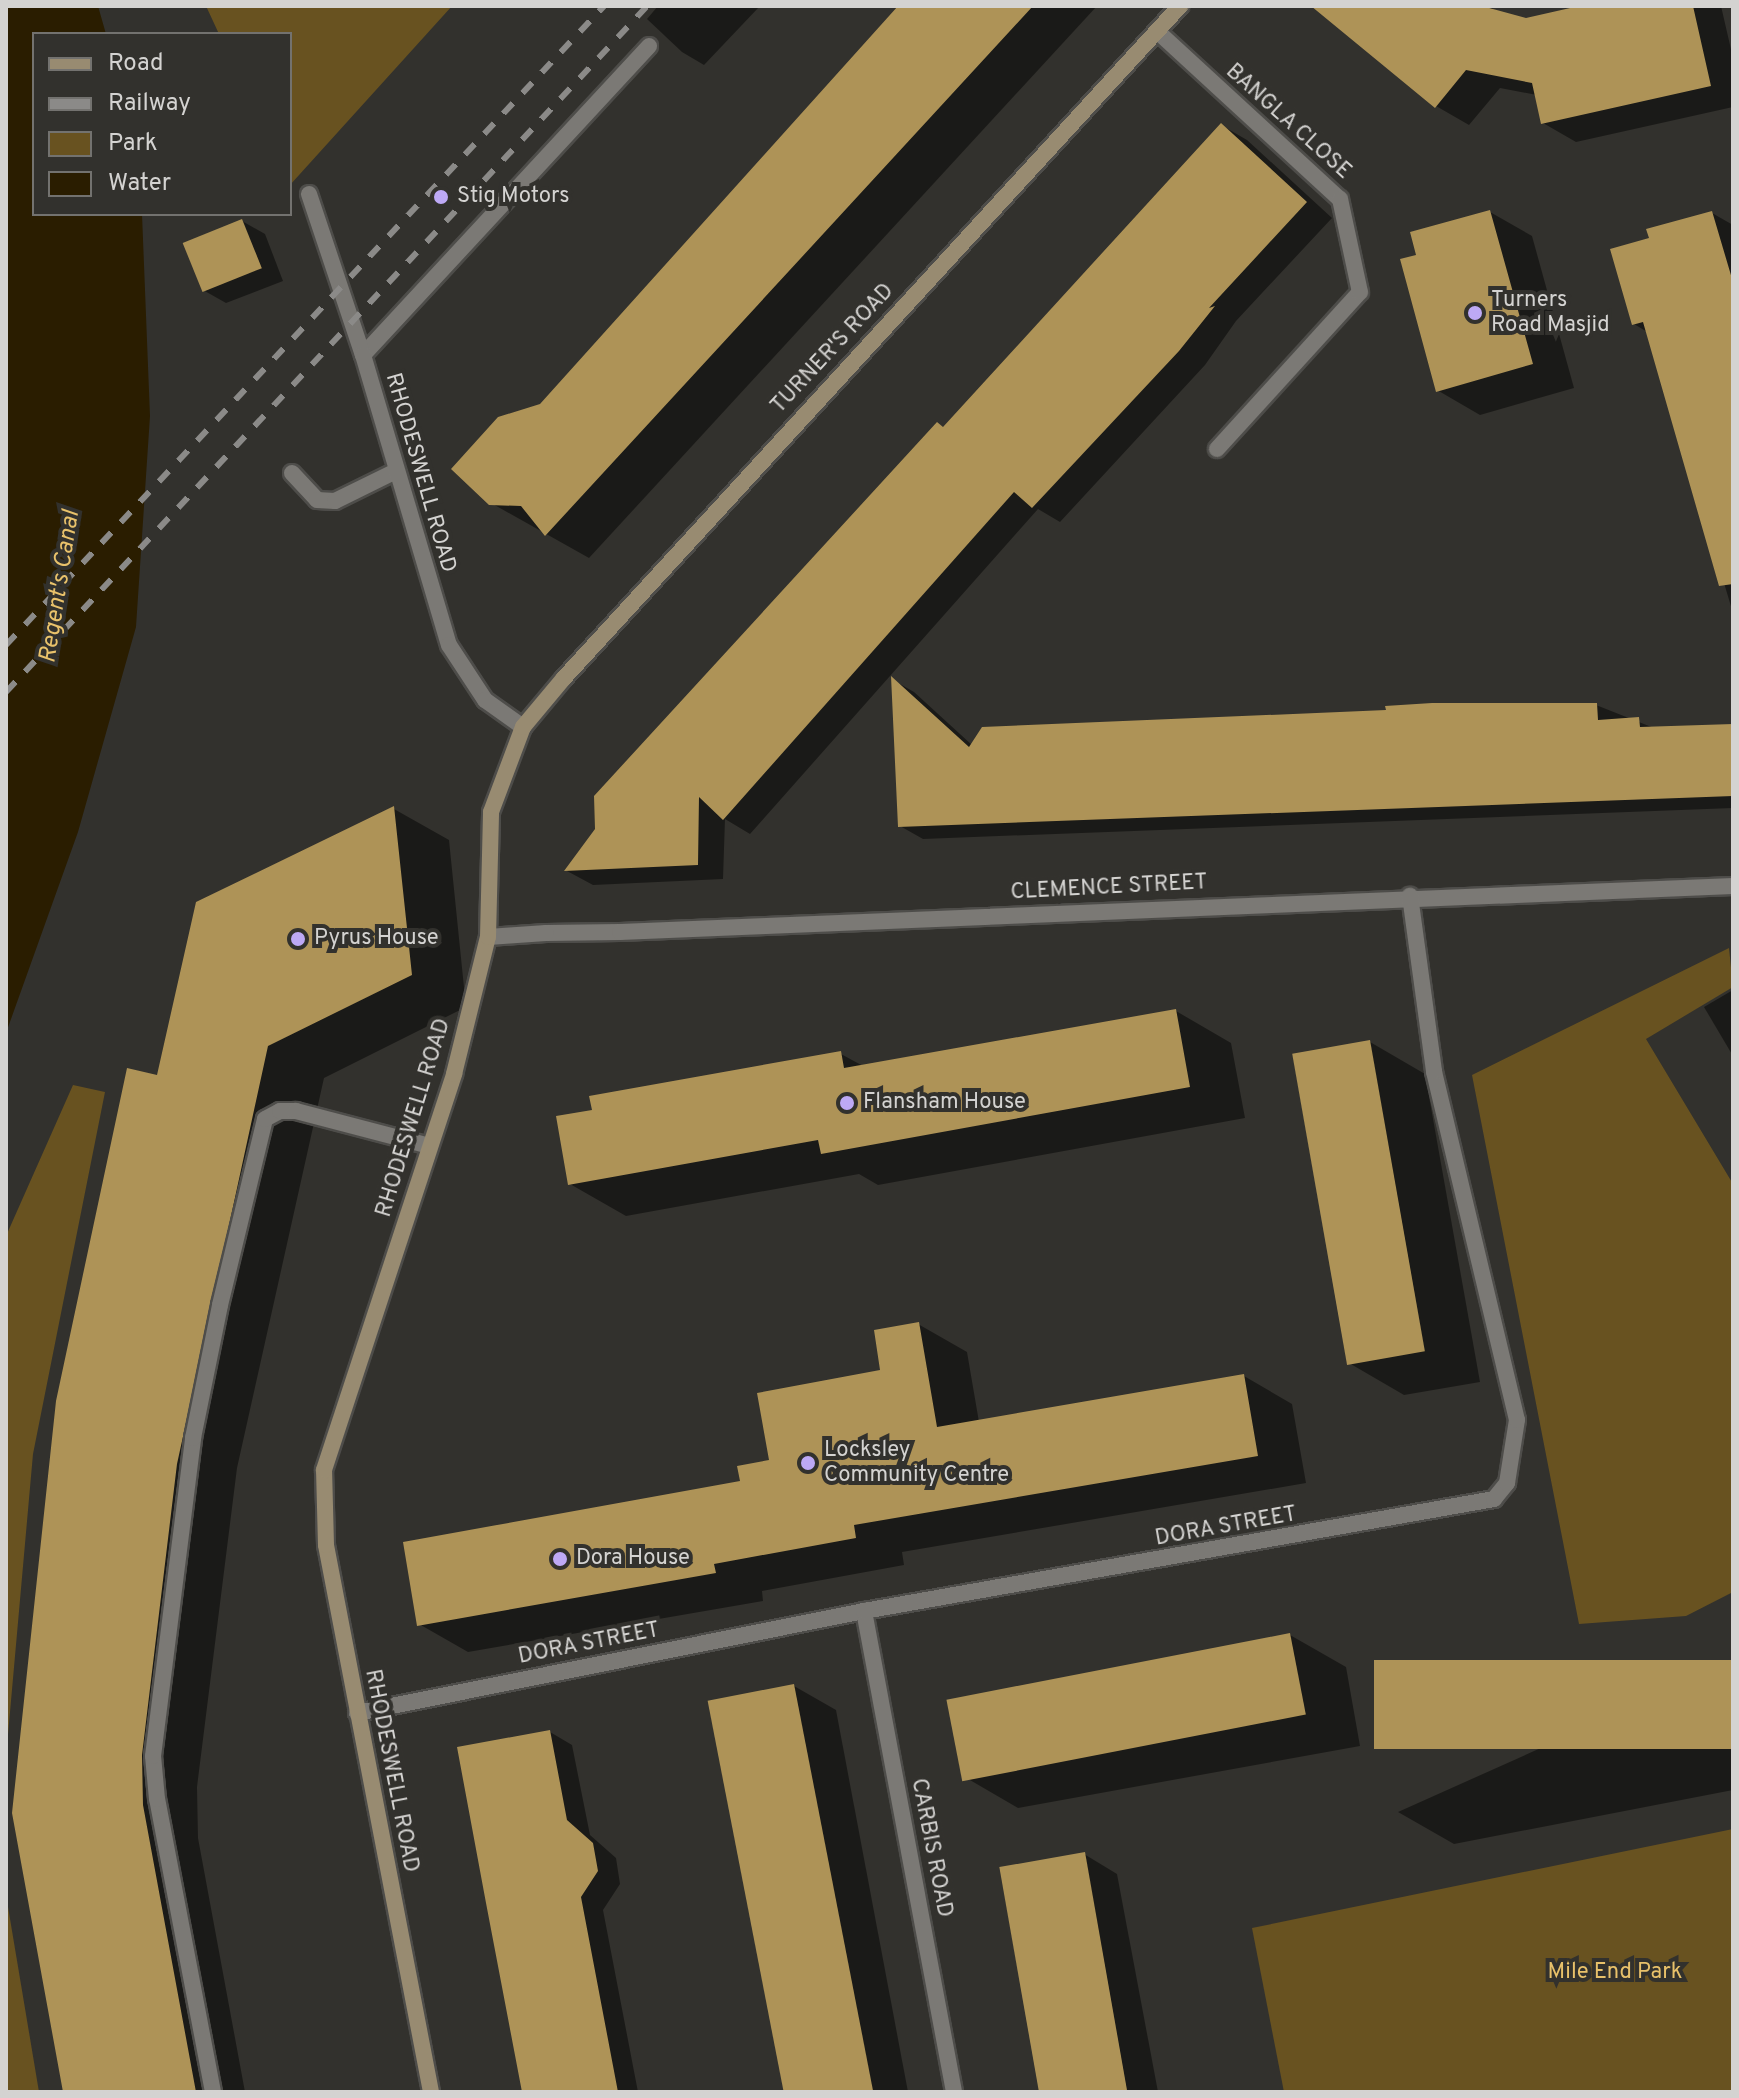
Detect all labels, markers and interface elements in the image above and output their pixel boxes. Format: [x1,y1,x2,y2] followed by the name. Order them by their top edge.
[32,32,292,216] legend
[108,49,164,79] text: Road
[1220,58,1356,186] street label: BANGLA CLOSE
[108,89,191,119] text: Railway
[108,129,158,159] text: Park
[108,169,171,199] text: Water
[457,184,570,210] place label: Stig Motors
[432,188,450,206] marker: Stig Motors
[766,279,900,419] street label: TURNER'S ROAD
[1491,287,1610,338] place label: Turners Road Masjid
[1466,304,1484,322] marker: Turners Road Masjid
[379,370,461,576] street label: RHODESWELL ROAD
[35,509,87,665] water label: Regent's Canal
[1010,870,1208,906] street label: CLEMENCE STREET
[314,926,439,952] place label: Pyrus House
[289,930,307,948] marker: Pyrus House
[371,1015,457,1221] street label: RHODESWELL ROAD
[863,1090,1026,1116] place label: Flansham House
[838,1094,856,1112] marker: Flansham House
[824,1437,1009,1488] place label: Locksley Community Centre
[799,1454,817,1472] marker: Locksley Community Centre
[1153,1501,1299,1553] street label: DORA STREET
[576,1546,690,1572] place label: Dora House
[551,1550,569,1568] marker: Dora House
[516,1617,662,1671] street label: DORA STREET
[358,1667,424,1875] street label: RHODESWELL ROAD
[905,1776,957,1920] street label: CARBIS ROAD
[1548,1960,1682,1986] park label: Mile End Park

